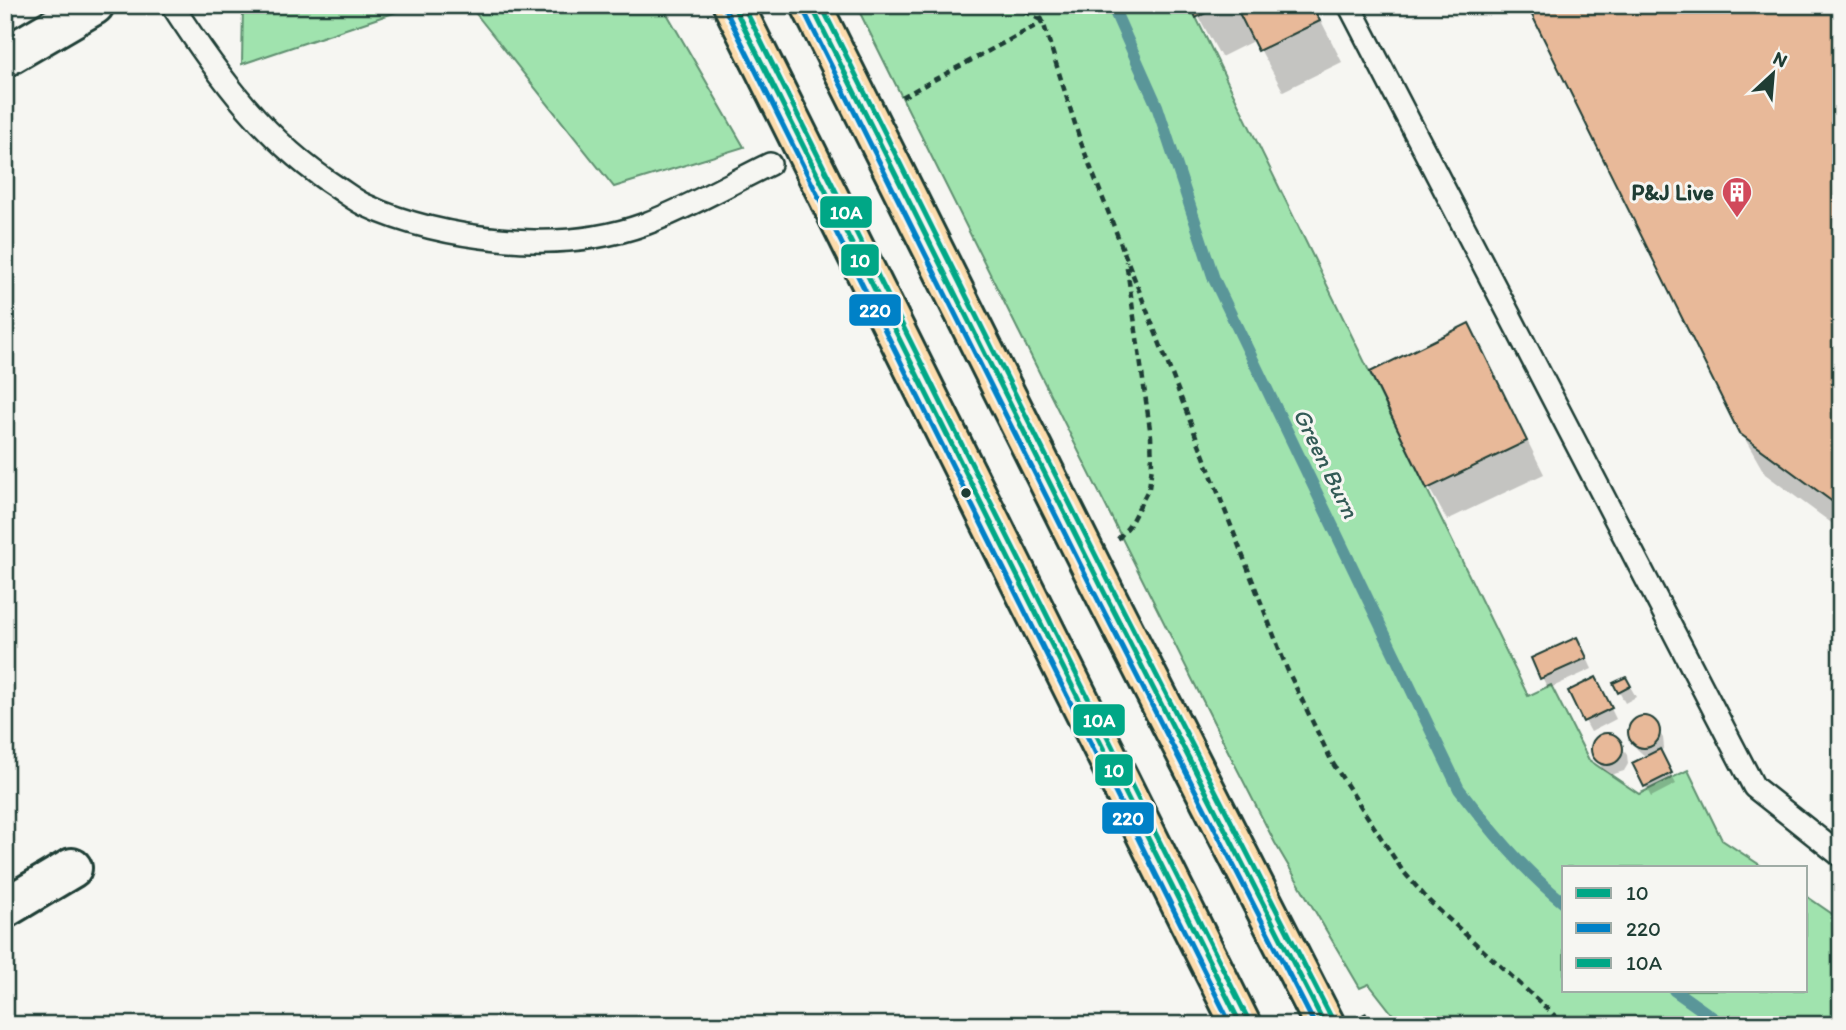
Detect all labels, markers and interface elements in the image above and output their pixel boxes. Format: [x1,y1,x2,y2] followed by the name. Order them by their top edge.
[1738,38,1808,108] north arrow
[1769,46,1791,72] text: N
[1720,175,1754,219] building icon: P&J Live
[1631,178,1714,206] place label: P&J Live
[819,195,873,229] line badge: 10A
[830,201,863,224] text: 10A
[840,243,880,277] line badge: 10
[850,249,871,272] text: 10
[848,293,902,327] line badge: 220
[859,299,891,322] text: 220
[1287,403,1366,523] water label: Green Burn
[959,486,973,500] unlabelled marker
[1072,703,1126,737] line badge: 10A
[1083,709,1116,732] text: 10A
[1094,753,1134,787] line badge: 10
[1104,759,1125,782] text: 10
[1101,801,1155,835] line badge: 220
[1112,807,1144,830] text: 220
[1562,866,1808,992] legend
[1626,880,1649,905] text: 10
[1626,916,1661,941] text: 220
[1626,950,1663,975] text: 10A

